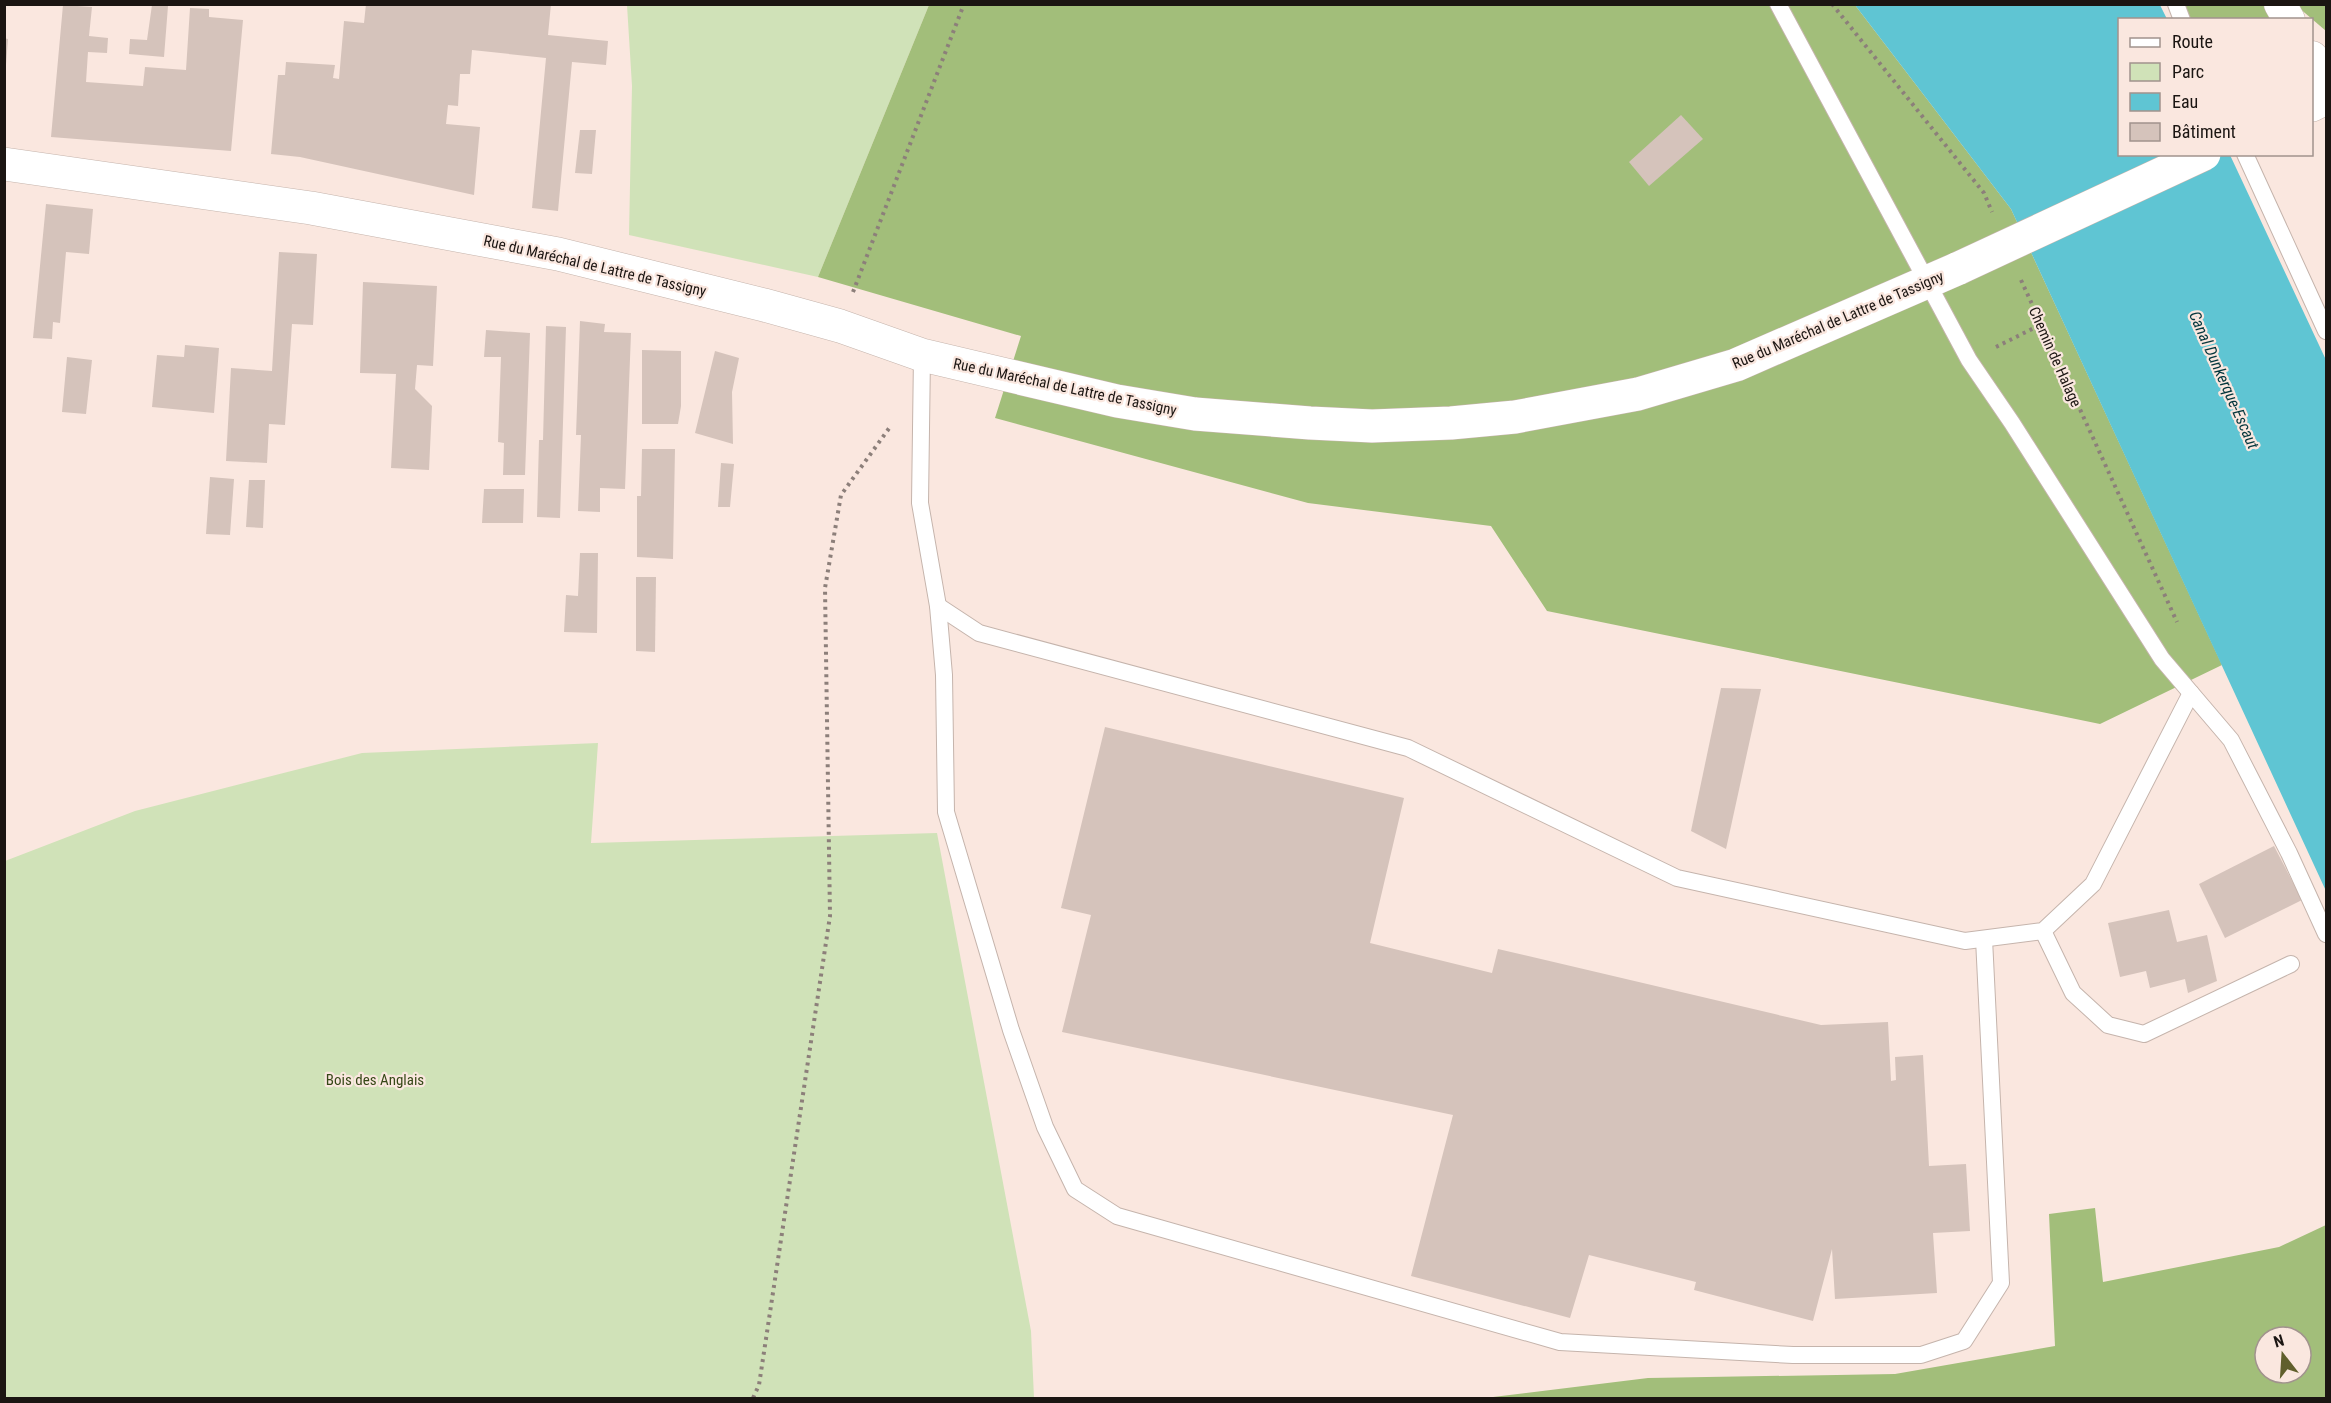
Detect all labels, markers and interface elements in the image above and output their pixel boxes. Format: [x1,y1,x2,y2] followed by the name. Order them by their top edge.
[2118,18,2313,156] legend
[2172,31,2213,52] text: Route
[2172,61,2204,82] text: Parc
[2172,91,2198,112] text: Eau
[2172,121,2236,142] text: Bâtiment
[482,232,708,300] street label: Rue du Maréchal de Lattre de Tassigny
[1730,267,1946,373] street label: Rue du Maréchal de Lattre de Tassigny
[2025,304,2085,410] street label: Chemin de Halage
[2185,308,2263,452] water label: Canal Dunkerque-Escaut
[952,355,1178,419] street label: Rue du Maréchal de Lattre de Tassigny
[326,1071,424,1089] park label: Bois des Anglais
[2253,1325,2313,1385] north arrow
[2271,1331,2286,1352] text: N

